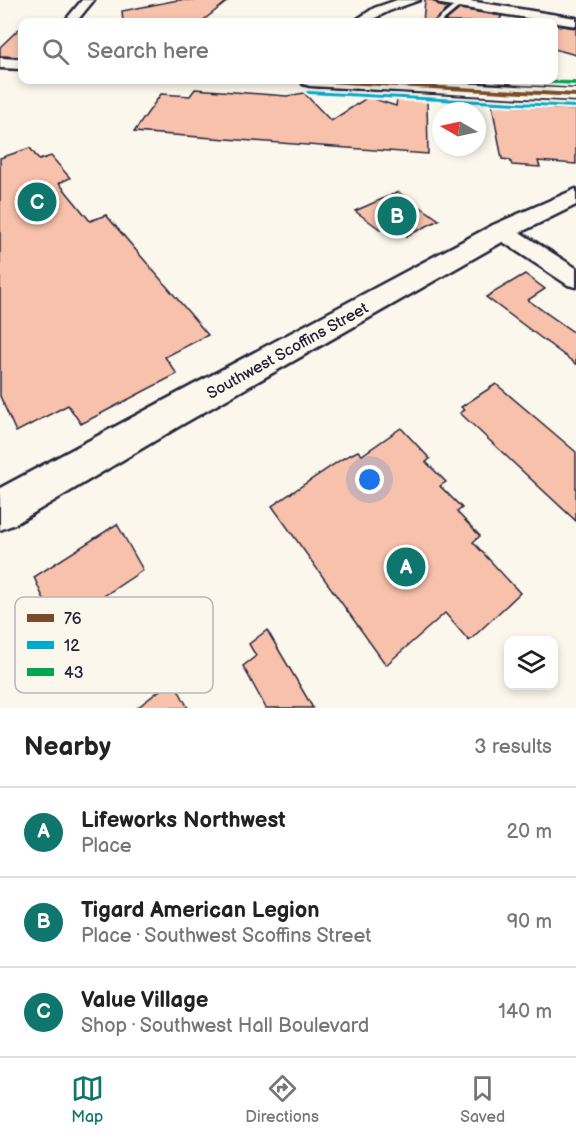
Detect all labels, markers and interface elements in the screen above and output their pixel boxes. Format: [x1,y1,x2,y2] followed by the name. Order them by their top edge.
[18,18,558,84] search box
[39,35,72,68] icon: search
[87,38,209,65] text: Search here
[432,102,486,156] north arrow
[18,180,57,224] pin: C
[378,194,416,238] pin: B
[204,299,372,404] street label: Southwest Scoffins Street
[355,465,384,494] your location
[386,544,426,590] pin: A
[15,597,213,693] legend
[64,610,82,629] text: 76
[504,636,558,690] map controls
[504,636,558,690] button: layers
[64,637,80,656] text: 12
[64,664,84,683] text: 43
[24,732,111,763] text: Nearby
[474,735,552,759] text: 3 results
[81,807,286,834] text: Lifeworks Northwest
[37,820,50,844] text: A
[507,820,552,844] text: 20 m
[81,834,132,858] text: Place
[81,897,320,924] text: Tigard American Legion
[36,910,51,934] text: B
[507,910,552,934] text: 90 m
[81,924,371,948] text: Place · Southwest Scoffins Street
[81,987,208,1014] text: Value Village
[36,1000,51,1024] text: C
[498,1000,552,1024] text: 140 m
[81,1014,369,1038] text: Shop · Southwest Hall Boulevard
[71,1072,104,1127] tab: Map
[245,1072,319,1127] tab: Directions
[460,1072,505,1127] tab: Saved

